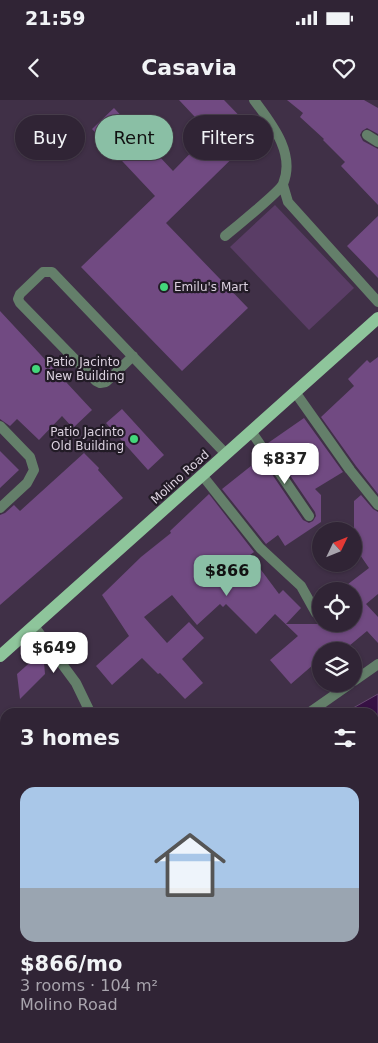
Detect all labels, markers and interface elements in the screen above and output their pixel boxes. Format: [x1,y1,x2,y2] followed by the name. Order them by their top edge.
[25,7,85,29] text: 21:59
[20,54,48,82] icon: back
[330,54,358,82] icon: heart
[141,55,237,80] text: Casavia
[15,115,85,160] chip: Buy
[95,115,173,160] chip: Rent
[183,115,273,160] chip: Filters
[174,280,249,294] place label: Emilu's Mart
[158,281,170,293] marker: Emilu's Mart
[46,355,125,383] place label: Patio Jacinto New Building
[30,363,42,375] marker: Patio Jacinto New Building
[50,425,124,453] place label: Patio Jacinto Old Building
[128,433,140,445] marker: Patio Jacinto Old Building
[255,442,315,485] pin: $837
[148,447,212,507] street label: Molino Road
[263,449,307,468] text: $837
[312,522,362,572] north arrow
[312,522,362,692] map controls
[197,554,257,597] pin: $866
[205,561,249,580] text: $866
[312,582,362,632] button: locate
[24,632,84,674] pin: $649
[32,638,76,657] text: $649
[312,642,362,692] button: layers
[331,724,359,752] icon: filters
[20,726,120,750] text: 3 homes
[145,820,235,910] icon: home
[20,952,122,976] text: $866/mo
[20,976,158,995] text: 3 rooms · 104 m²
[20,995,118,1014] text: Molino Road

